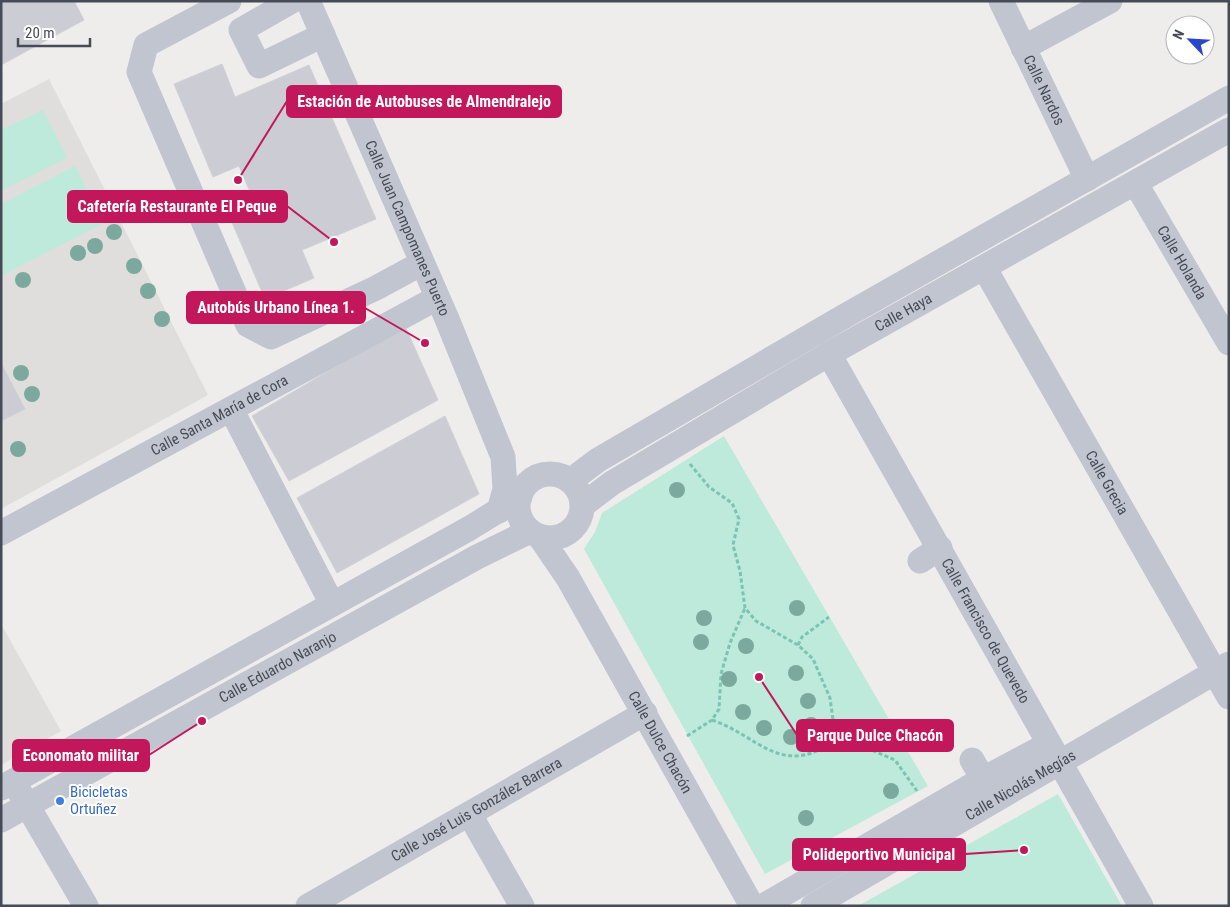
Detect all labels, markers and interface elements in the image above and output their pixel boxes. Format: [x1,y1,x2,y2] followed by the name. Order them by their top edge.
[18,15,90,47] scale bar
[1165,15,1215,65] north arrow
[25,24,55,42] text: 20 m
[1169,27,1187,42] text: N
[1019,52,1069,128] street label: Calle Nardos
[287,86,561,117] callout: Estación de Autobuses de Almendralejo
[297,92,551,111] text: Estación de Autobuses de Almendralejo
[361,138,454,319] street label: Calle Juan Campomanes Puerto
[68,191,287,222] callout: Cafetería Restaurante El Peque
[77,197,277,216] text: Cafetería Restaurante El Peque
[1153,222,1211,303] street label: Calle Holanda
[871,289,935,336] street label: Calle Haya
[187,292,365,323] callout: Autobús Urbano Línea 1.
[197,298,355,317] text: Autobús Urbano Línea 1.
[148,371,291,460] street label: Calle Santa María de Cora
[1081,447,1132,518] street label: Calle Grecia
[937,555,1034,706] street label: Calle Francisco de Quevedo
[216,628,339,707] street label: Calle Eduardo Naranjo
[624,688,696,797] street label: Calle Dulce Chacón
[797,720,953,751] callout: Parque Dulce Chacón
[807,726,943,745] text: Parque Dulce Chacón
[13,740,149,771] callout: Economato militar
[23,746,139,765] text: Economato militar
[962,746,1079,824] street label: Calle Nicolás Megías
[388,754,565,866] street label: Calle José Luis González Barrera
[70,783,128,818] place label: Bicicletas Ortuñez
[54,795,66,807] marker: Bicicletas Ortuñez
[793,839,965,870] callout: Polideportivo Municipal
[803,845,955,864] text: Polideportivo Municipal

